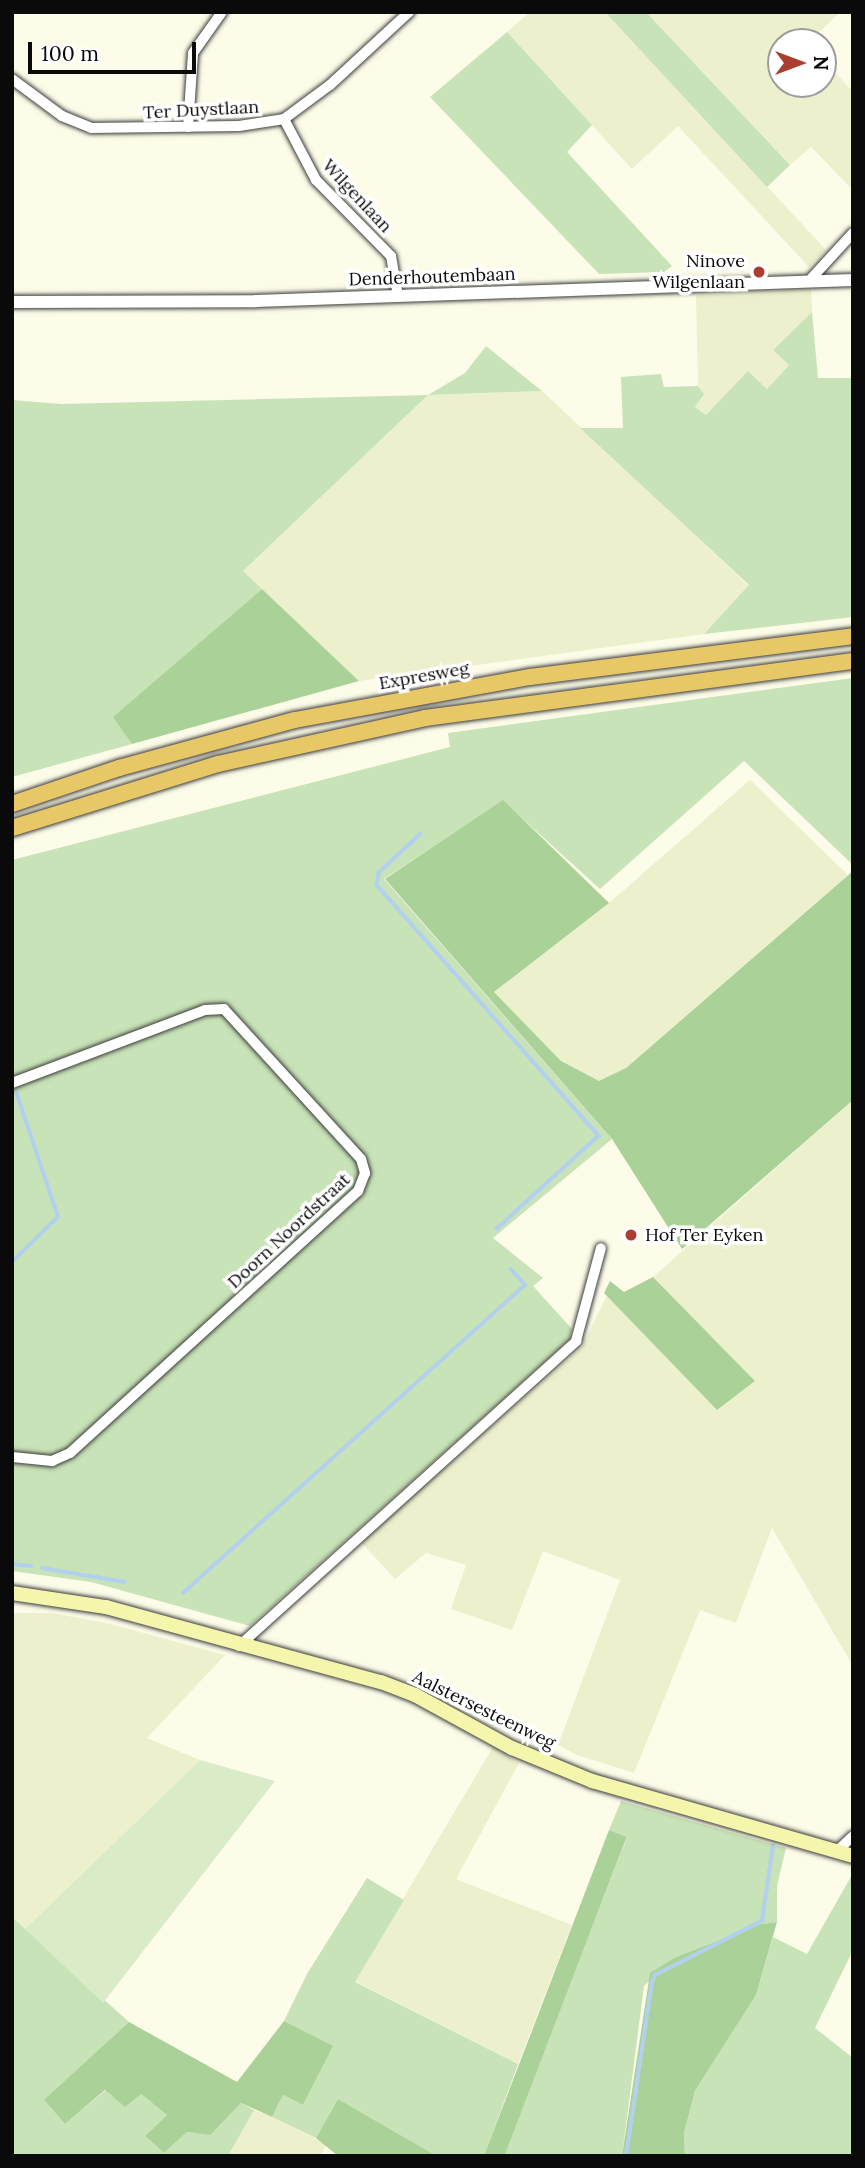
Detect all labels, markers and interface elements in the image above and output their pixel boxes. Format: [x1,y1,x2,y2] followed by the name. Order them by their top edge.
[32,28,200,72] scale bar
[767,28,837,98] north arrow
[41,40,99,67] text: 100 m
[809,56,833,70] text: N
[142,96,260,124] street label: Ter Duystlaan
[318,155,396,237] street label: Wilgenlaan
[652,251,745,294] place label: Ninove Wilgenlaan
[348,263,516,291] street label: Denderhoutembaan
[751,264,767,280] marker: Ninove Wilgenlaan
[377,657,471,695] street label: Expresweg
[223,1169,355,1293] street label: Doorn Noordstraat
[645,1224,763,1246] place label: Hof Ter Eyken
[623,1227,639,1243] marker: Hof Ter Eyken
[409,1666,559,1754] street label: Aalstersesteenweg

